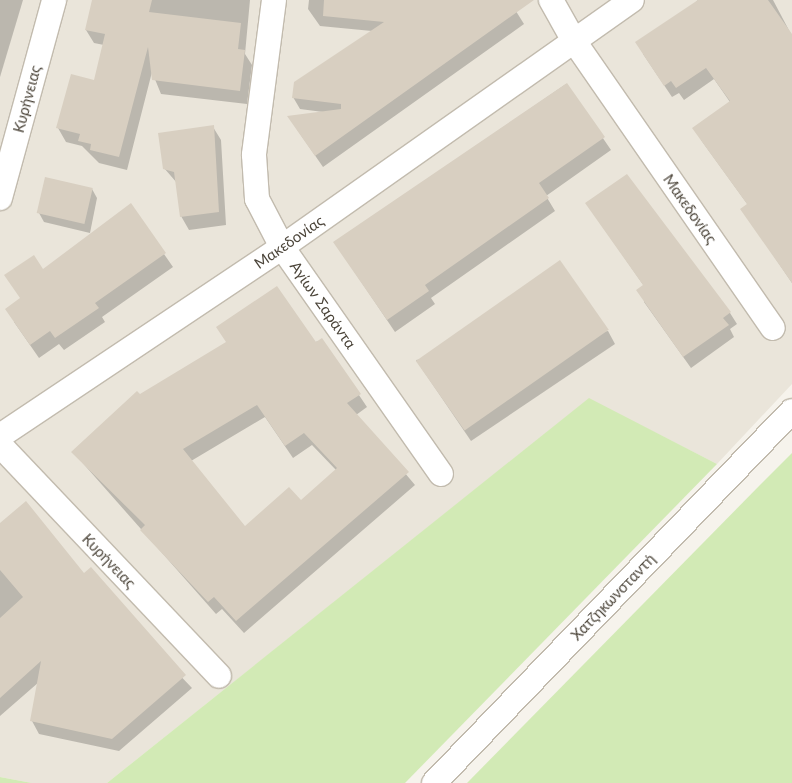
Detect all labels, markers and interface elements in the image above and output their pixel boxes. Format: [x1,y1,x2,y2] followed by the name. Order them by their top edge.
[9,63,45,135] street label: Κυρήνειας
[659,171,721,247] street label: Μακεδονίας
[251,211,327,273] street label: Μακεδονίας
[286,258,360,352] street label: Αγίων Σαράντα
[79,530,139,592] street label: Κυρήνειας
[567,550,659,644] street label: Χατζηκωνσταντή

